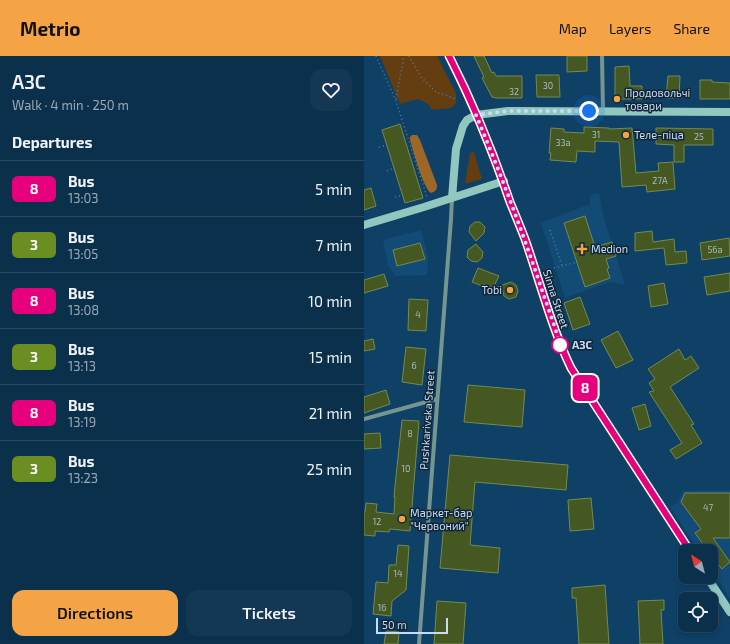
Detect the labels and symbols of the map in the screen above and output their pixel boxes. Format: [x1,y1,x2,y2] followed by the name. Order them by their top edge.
[543,80,553,91] house number: 30
[509,86,519,97] house number: 32
[625,86,690,112] place label: Продовольчі товари
[612,94,622,104] marker: Продовольчі товари
[579,101,599,121] your location
[634,128,684,141] place label: Теле-піца
[592,129,600,140] house number: 31
[621,130,631,140] marker: Теле-піца
[694,131,704,142] house number: 25
[556,137,571,148] house number: 33а
[652,175,668,186] house number: 27А
[591,242,628,255] place label: Medion
[576,243,588,255] marker: Medion
[708,244,722,255] house number: 56а
[541,268,572,330] street label: Sinna Street
[482,283,502,296] place label: Tobi
[505,285,515,295] marker: Tobi
[415,309,421,320] house number: 4
[551,336,569,354] marker: АЗС
[572,338,592,351] place label: АЗС
[411,360,417,371] house number: 6
[417,370,436,470] street label: Pushkarivska Street
[572,375,598,401] line badge: 8
[407,428,413,439] house number: 8
[401,463,411,474] house number: 10
[703,502,713,513] house number: 47
[410,506,472,532] place label: Маркет-бар "Червоний"
[397,514,407,524] marker: Маркет-бар "Червоний"
[373,516,381,527] house number: 12
[678,544,718,584] north arrow
[393,568,403,579] house number: 14
[378,602,386,613] house number: 16
[376,616,448,635] scale bar

